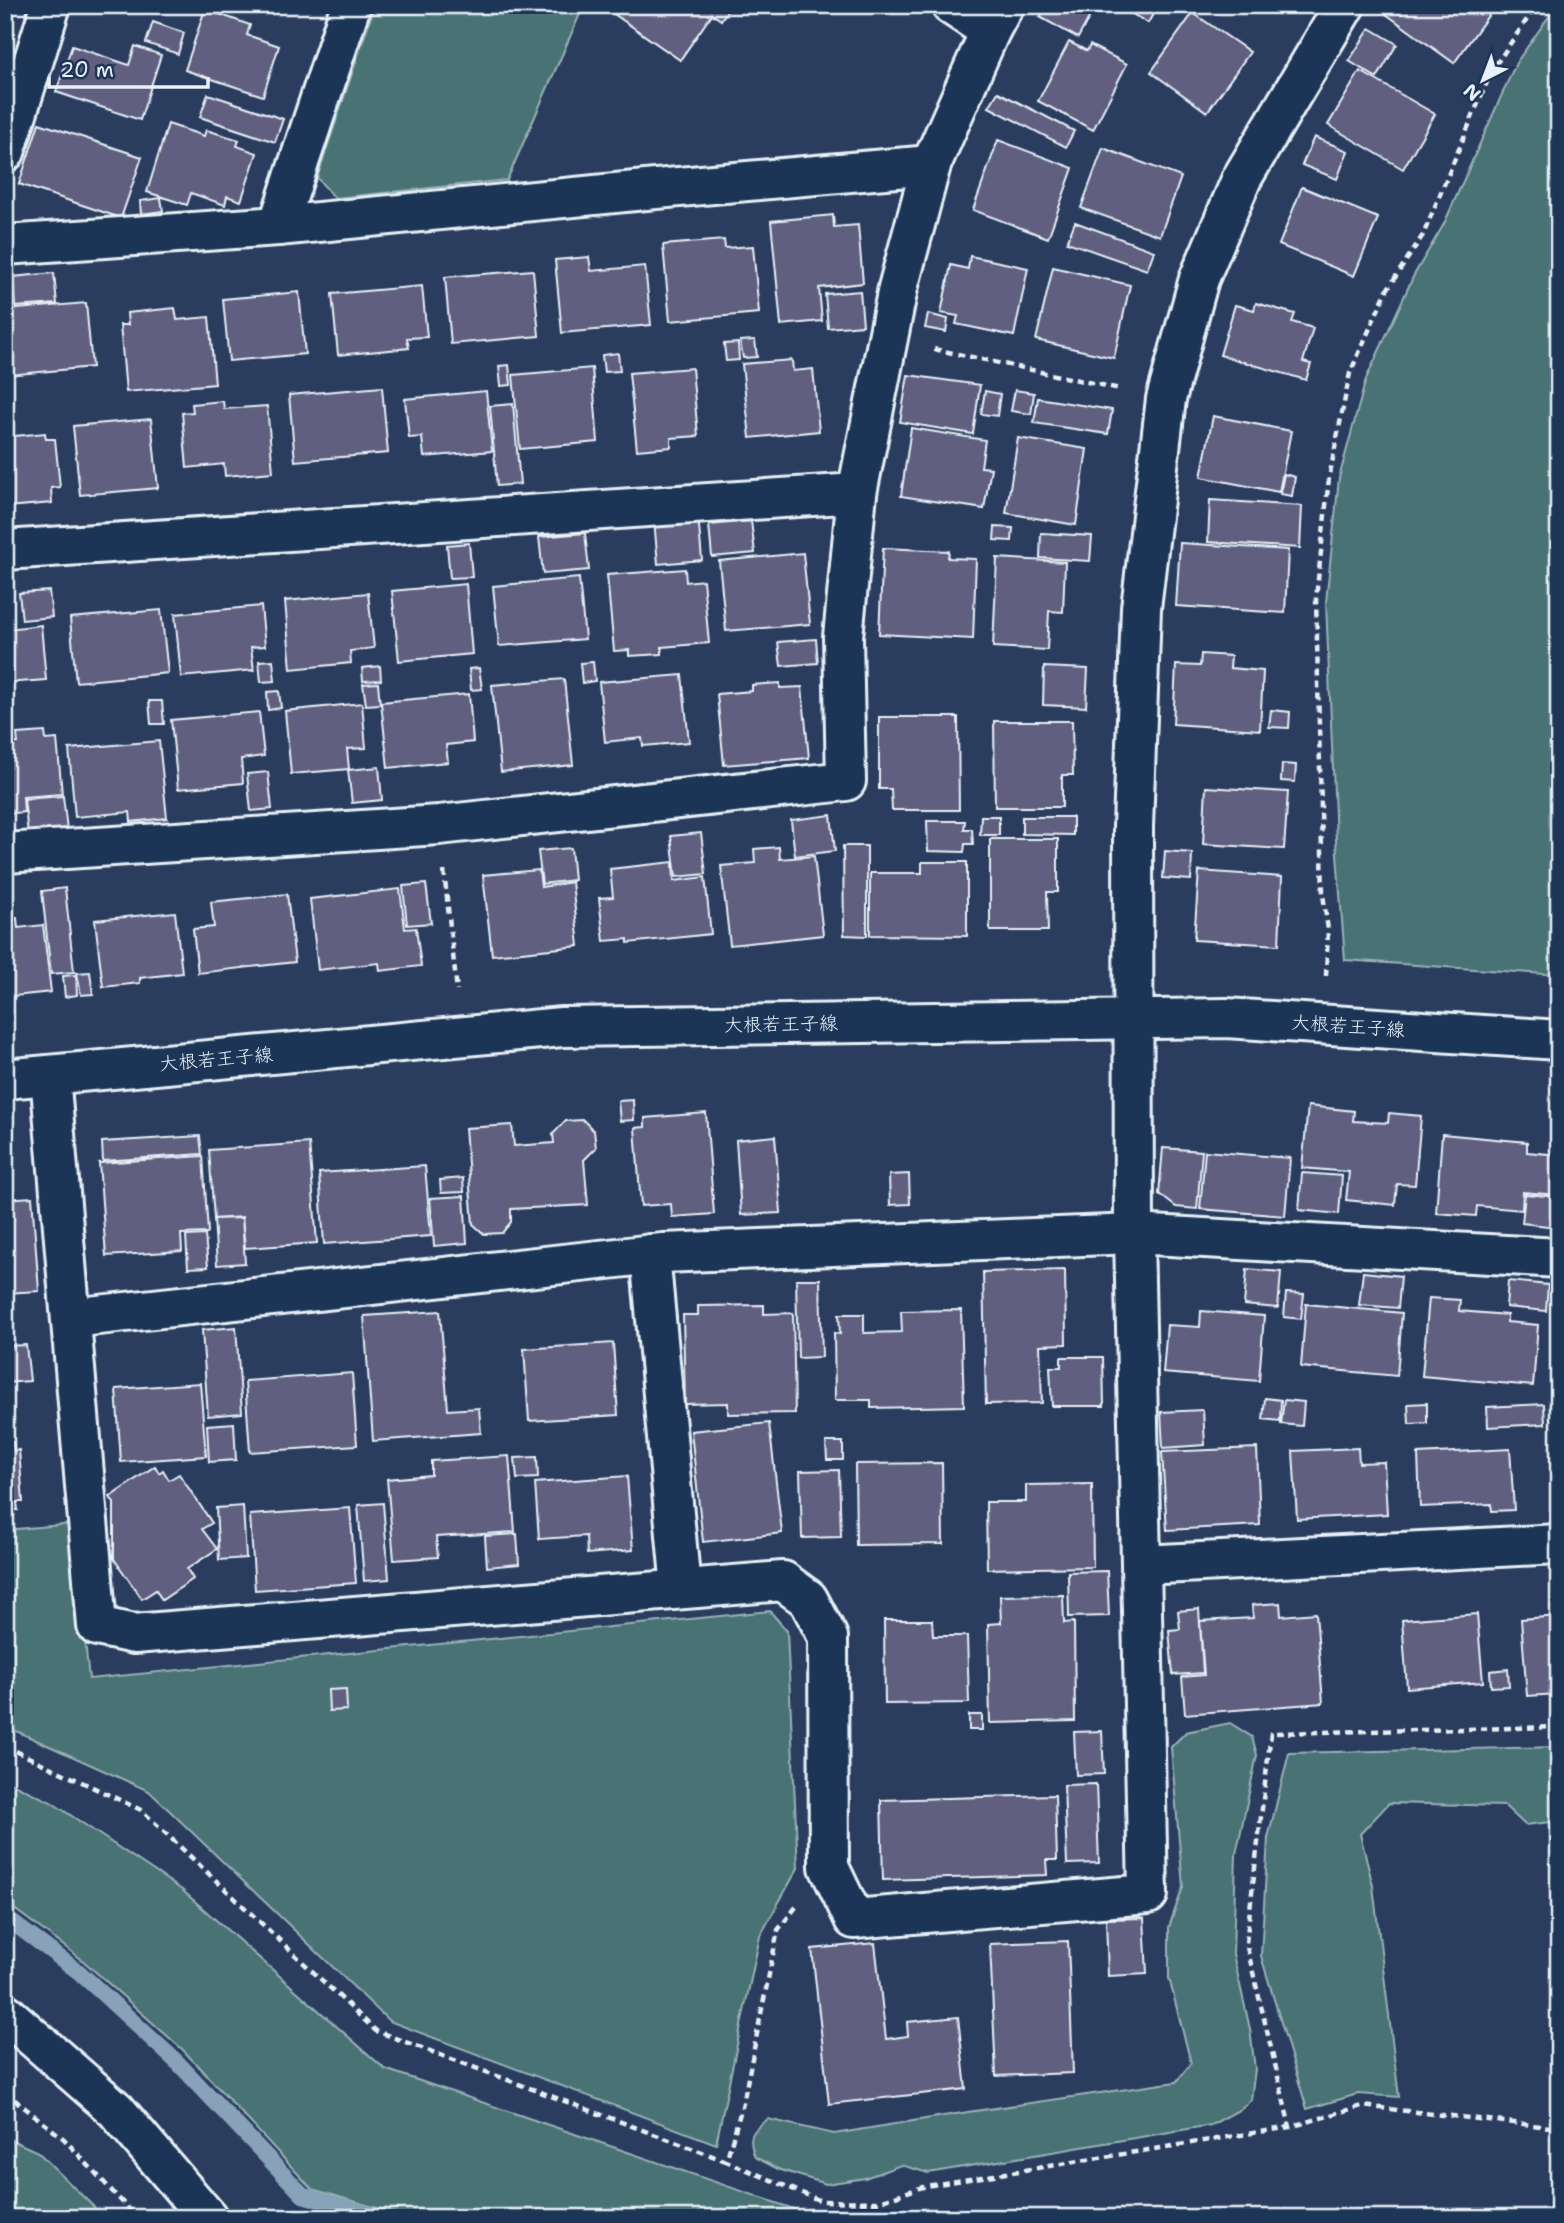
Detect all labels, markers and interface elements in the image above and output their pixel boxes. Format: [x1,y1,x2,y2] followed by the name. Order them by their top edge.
[49,46,208,90] scale bar
[1448,46,1518,116] north arrow
[60,56,114,84] text: 20 m
[1458,78,1486,107] text: N
[1290,1010,1406,1042] street label: 大根若王子線
[724,1011,838,1037] street label: 大根若王子線
[158,1042,274,1076] street label: 大根若王子線

